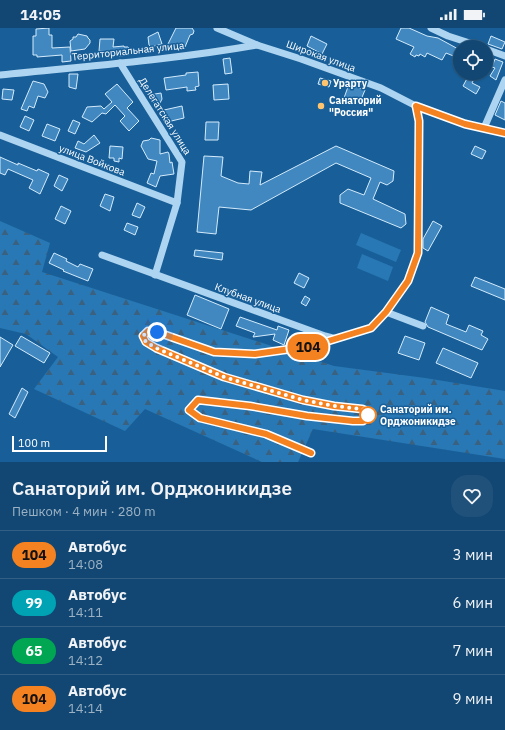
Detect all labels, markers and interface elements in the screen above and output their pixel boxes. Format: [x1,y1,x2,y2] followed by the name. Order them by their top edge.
[20,5,61,24] text: 14:05
[284,37,358,75] street label: Широкая улица
[71,39,185,63] street label: Территориальная улица
[453,40,493,80] map controls
[453,40,493,80] button: locate
[136,75,194,158] street label: Делегатская улица
[333,77,368,90] place label: Урарту
[320,78,330,88] marker: Урарту
[329,94,382,119] place label: Санаторий "Россия"
[316,101,326,111] marker: Санаторий "Россия"
[57,141,128,179] street label: улица Войкова
[213,280,284,316] street label: Клубная улица
[147,322,167,342] your location
[285,334,331,360] line badge: 104
[295,338,321,356] text: 104
[380,403,456,428] place label: Санаторий им. Орджоникидзе
[359,406,377,424] marker: Санаторий им. Орджоникидзе
[12,434,107,453] scale bar
[18,436,50,450] text: 100 m
[451,475,493,517] button: heart
[12,476,292,500] text: Санаторий им. Орджоникидзе
[12,503,156,520] text: Пешком · 4 мин · 280 m
[68,537,127,556] text: Автобус
[452,545,493,564] text: 3 мин
[21,546,47,564] text: 104
[68,556,103,573] text: 14:08
[68,585,127,604] text: Автобус
[452,593,493,612] text: 6 мин
[26,594,42,612] text: 99
[68,604,103,621] text: 14:11
[68,633,127,652] text: Автобус
[452,641,493,660] text: 7 мин
[26,642,42,660] text: 65
[68,652,103,669] text: 14:12
[68,681,127,700] text: Автобус
[452,689,493,708] text: 9 мин
[21,690,47,708] text: 104
[68,700,103,717] text: 14:14

